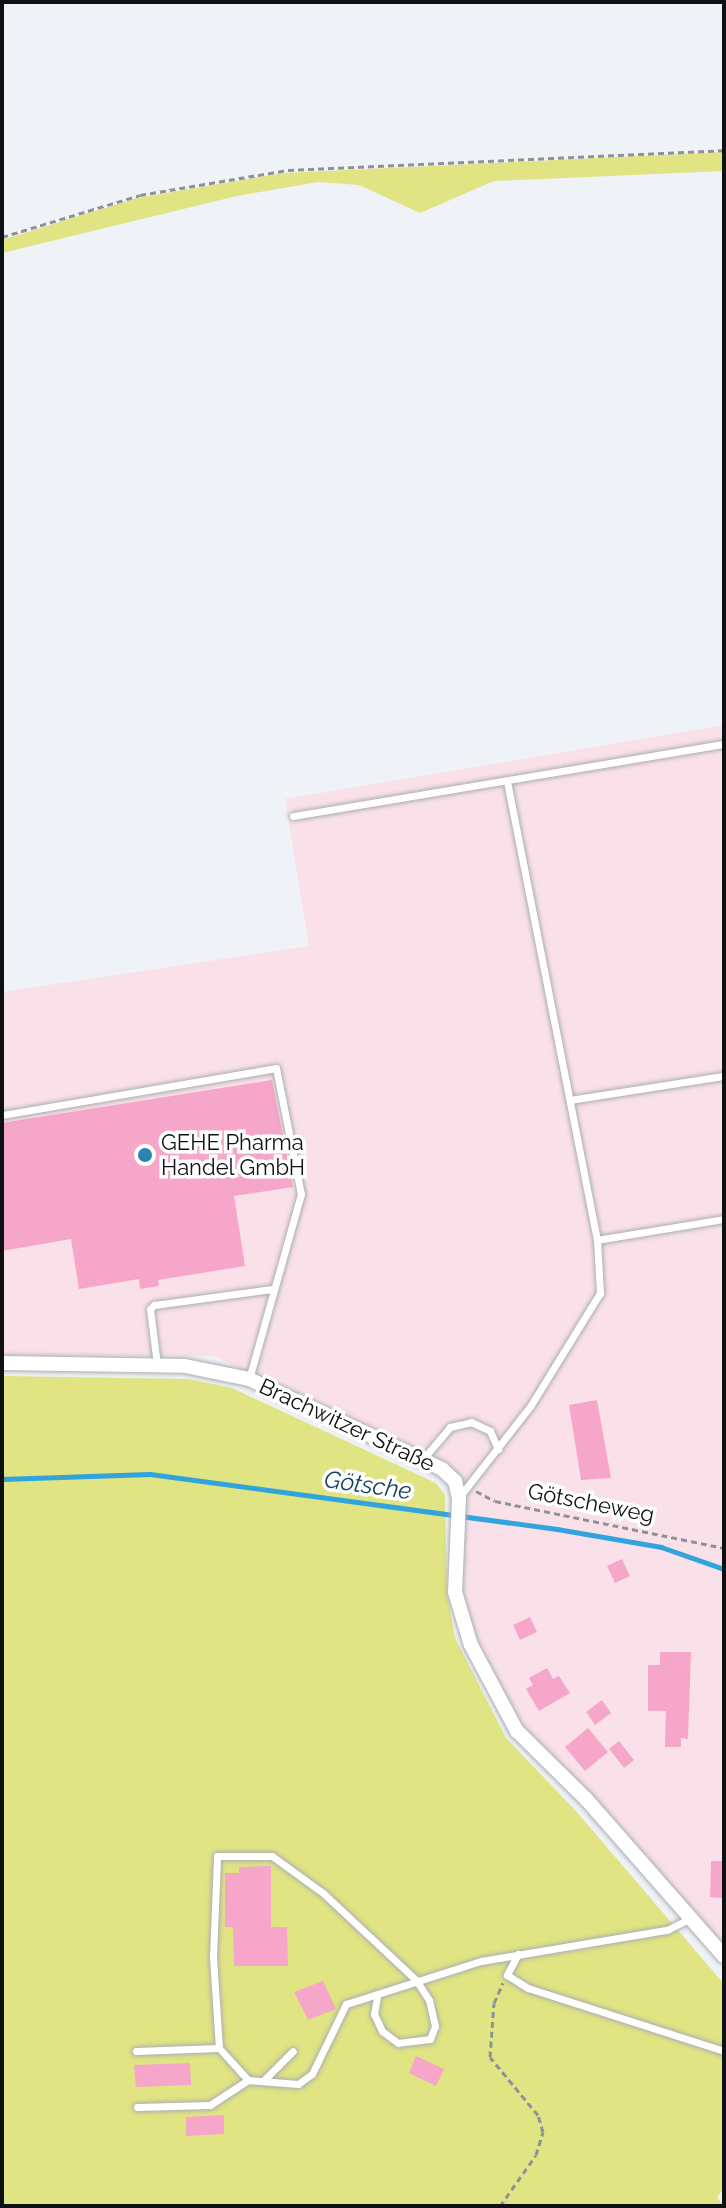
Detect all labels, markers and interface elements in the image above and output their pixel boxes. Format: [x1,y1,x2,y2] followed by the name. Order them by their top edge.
[161,1129,306,1180] place label: GEHE Pharma Handel GmbH
[136,1146,154,1164] marker: GEHE Pharma Handel GmbH
[255,1373,439,1477] street label: Brachwitzer Straße
[323,1465,413,1505] water label: Götsche
[526,1478,656,1528] street label: Götscheweg

